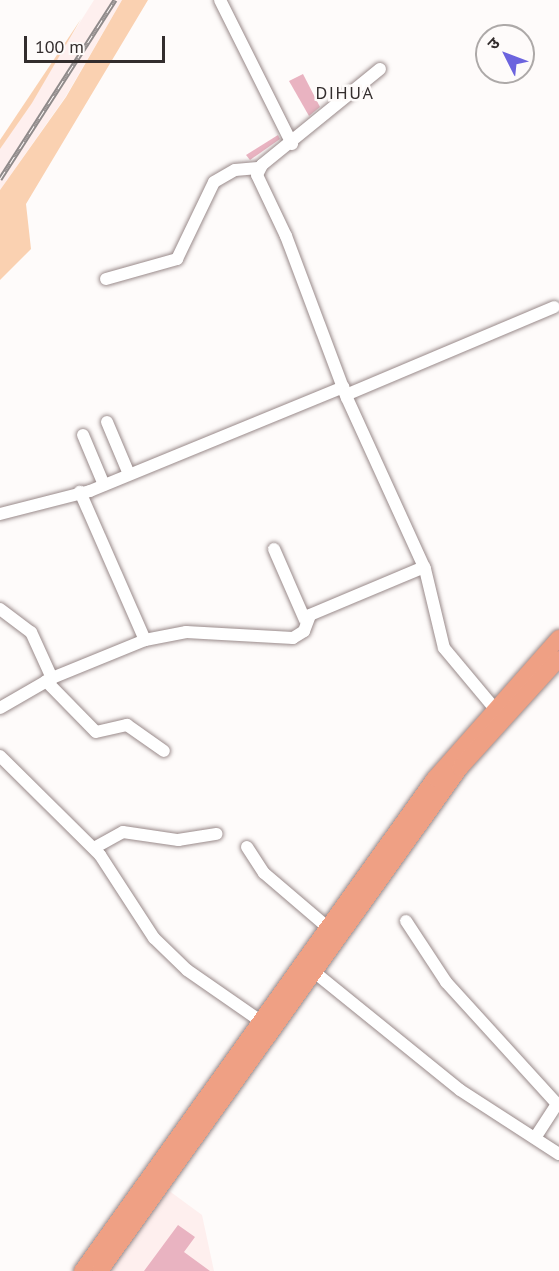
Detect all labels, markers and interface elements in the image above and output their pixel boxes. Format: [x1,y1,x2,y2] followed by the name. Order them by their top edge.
[27,24,168,62] scale bar
[475,24,535,84] north arrow
[483,33,504,53] text: उ
[35,35,84,58] text: 100 m
[316,82,374,104] district label: DIHUA

